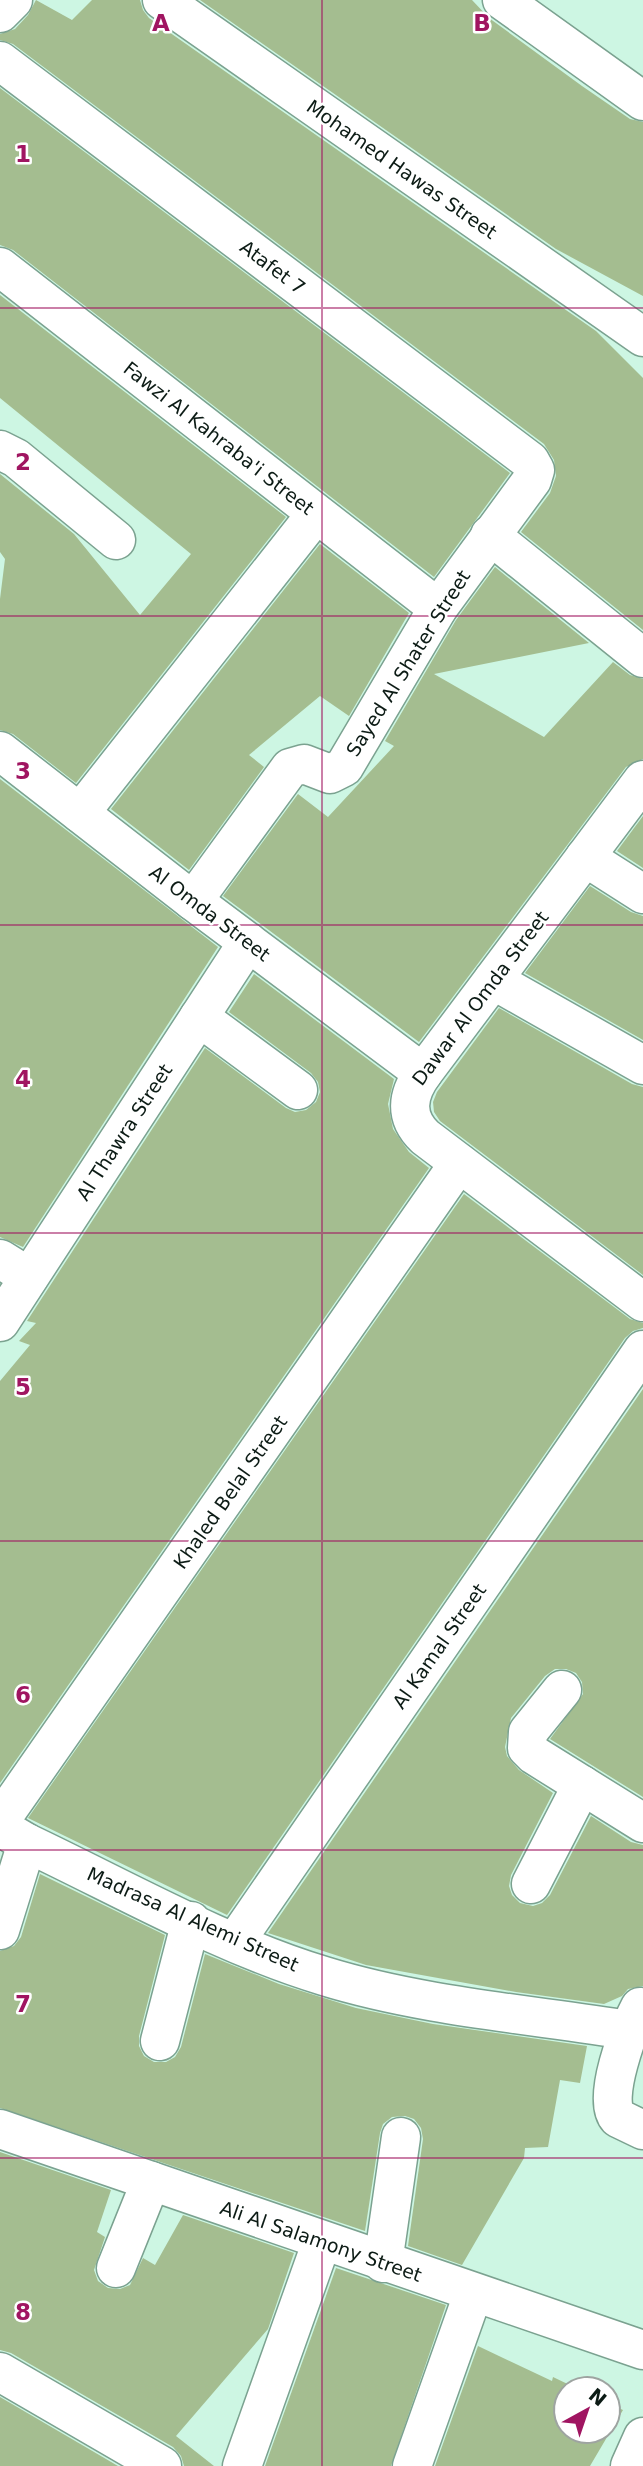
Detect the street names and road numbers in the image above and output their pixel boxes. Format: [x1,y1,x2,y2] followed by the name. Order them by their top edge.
[303,95,501,243] street label: Mohamed Hawas Street
[236,235,310,299] street label: Atafet 7
[120,357,318,519] street label: Fawzi Al Kahraba'i Street
[342,566,474,760] street label: Sayed Al Shater Street
[145,861,275,965] street label: Al Omda Street
[407,907,553,1089] street label: Dawar Al Omda Street
[72,1060,176,1204] street label: Al Thawra Street
[169,1411,291,1573] street label: Khaled Belal Street
[388,1579,490,1713] street label: Al Kamal Street
[84,1862,302,1976] street label: Madrasa Al Alemi Street
[217,2196,425,2286] street label: Ali Al Salamony Street

